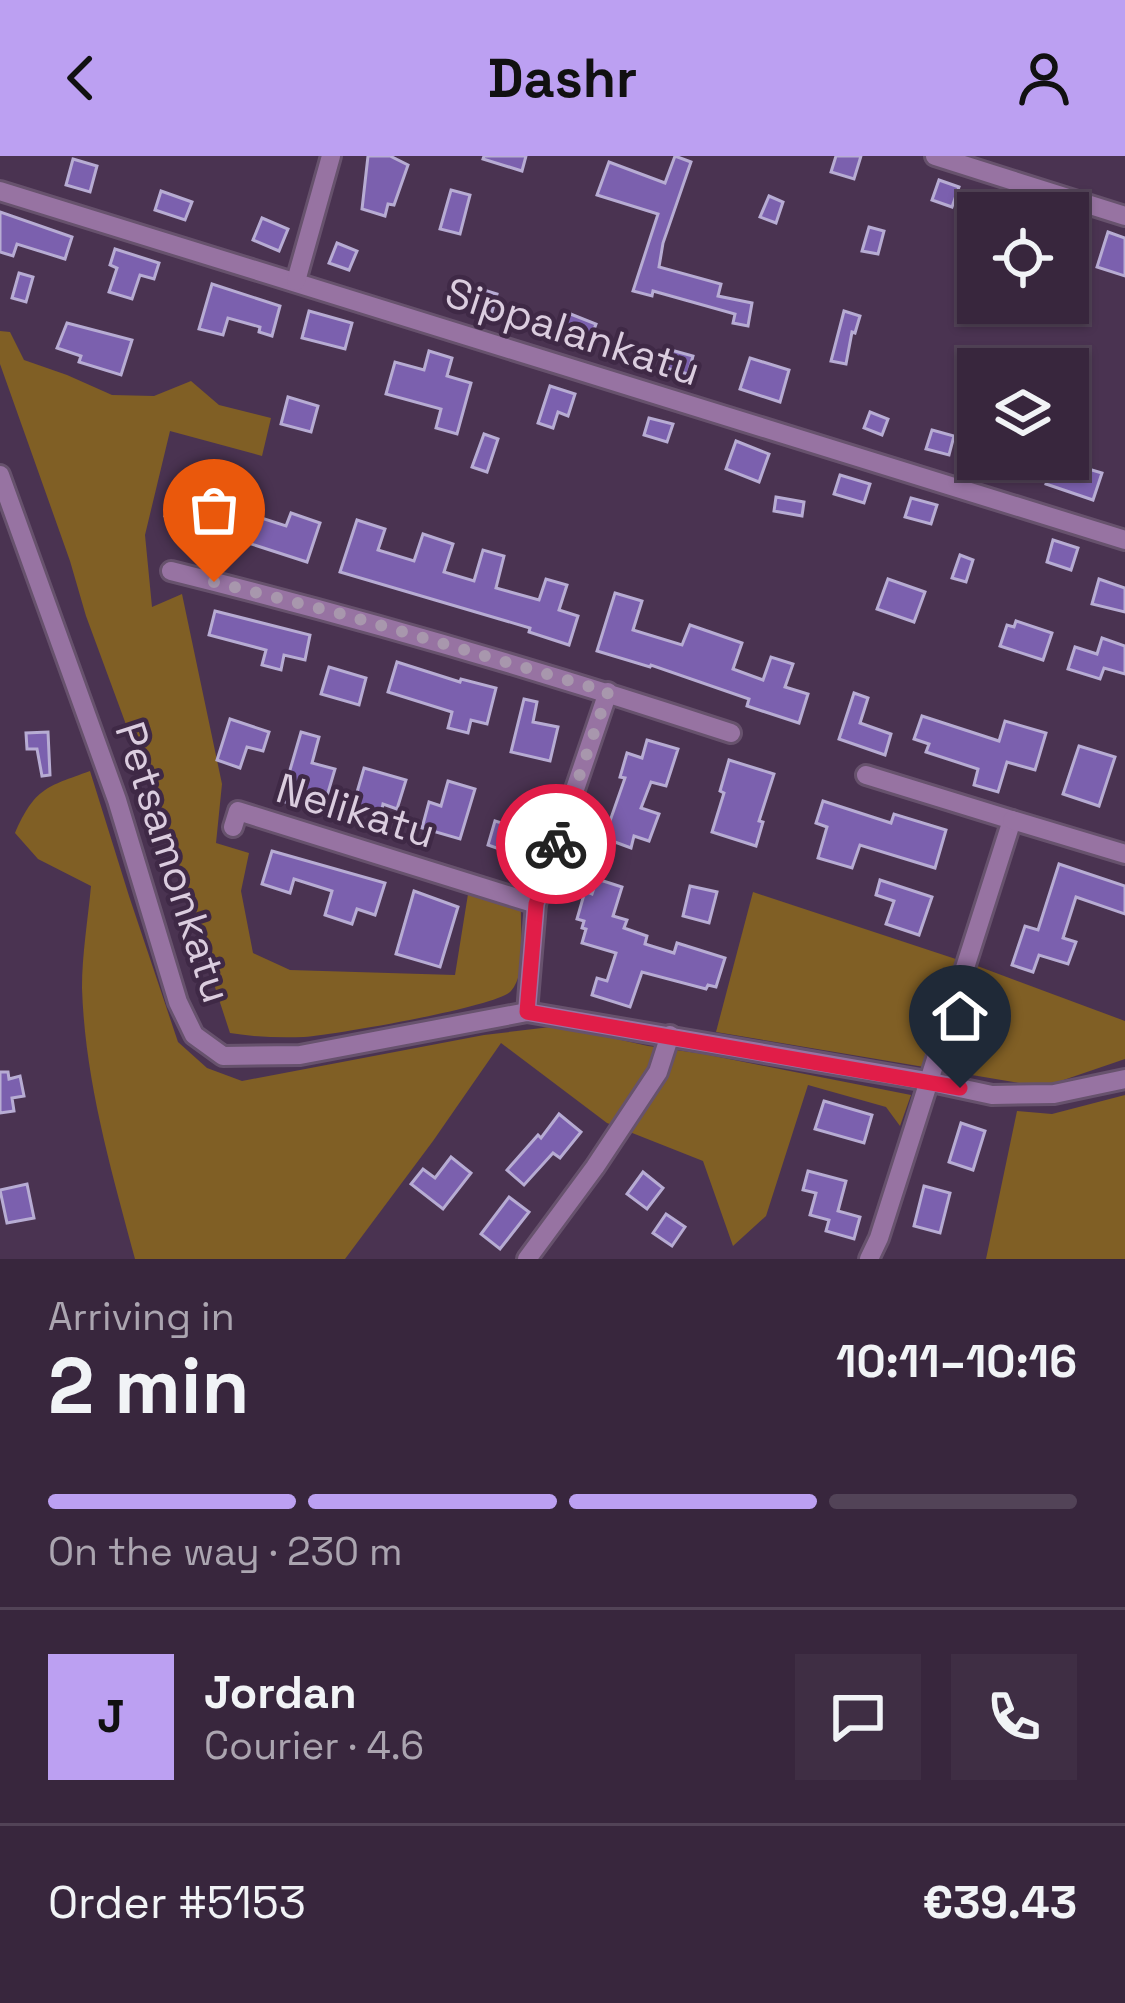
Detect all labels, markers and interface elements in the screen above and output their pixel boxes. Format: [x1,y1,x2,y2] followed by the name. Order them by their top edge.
[488,44,637,113] text: Dashr
[48,45,114,111] icon: back
[1011,45,1077,111] icon: person
[957,192,1089,480] map controls
[957,192,1089,324] button: locate
[439,265,707,398] street label: Sippalankatu
[957,348,1089,480] button: layers
[163,459,265,582] pin
[181,477,247,543] icon: bag
[103,715,244,1009] street label: Petsamonkatu
[270,761,442,860] street label: Nelikatu
[496,784,616,904] courier
[523,811,589,877] icon: bike
[909,965,1011,1088] pin
[927,983,993,1049] icon: home
[48,1292,235,1341] text: Arriving in
[836,1333,1077,1390] text: 10:11–10:16
[48,1336,250,1436] text: 2 min
[48,1527,403,1576] text: On the way · 230 m
[795,1654,921,1780] button: chat
[951,1654,1077,1780] button: phone
[204,1664,357,1721] text: Jordan
[97,1688,125,1745] text: J
[204,1721,424,1770] text: Courier · 4.6
[48,1874,306,1931] text: Order #5153
[922,1874,1077,1931] text: €39.43

